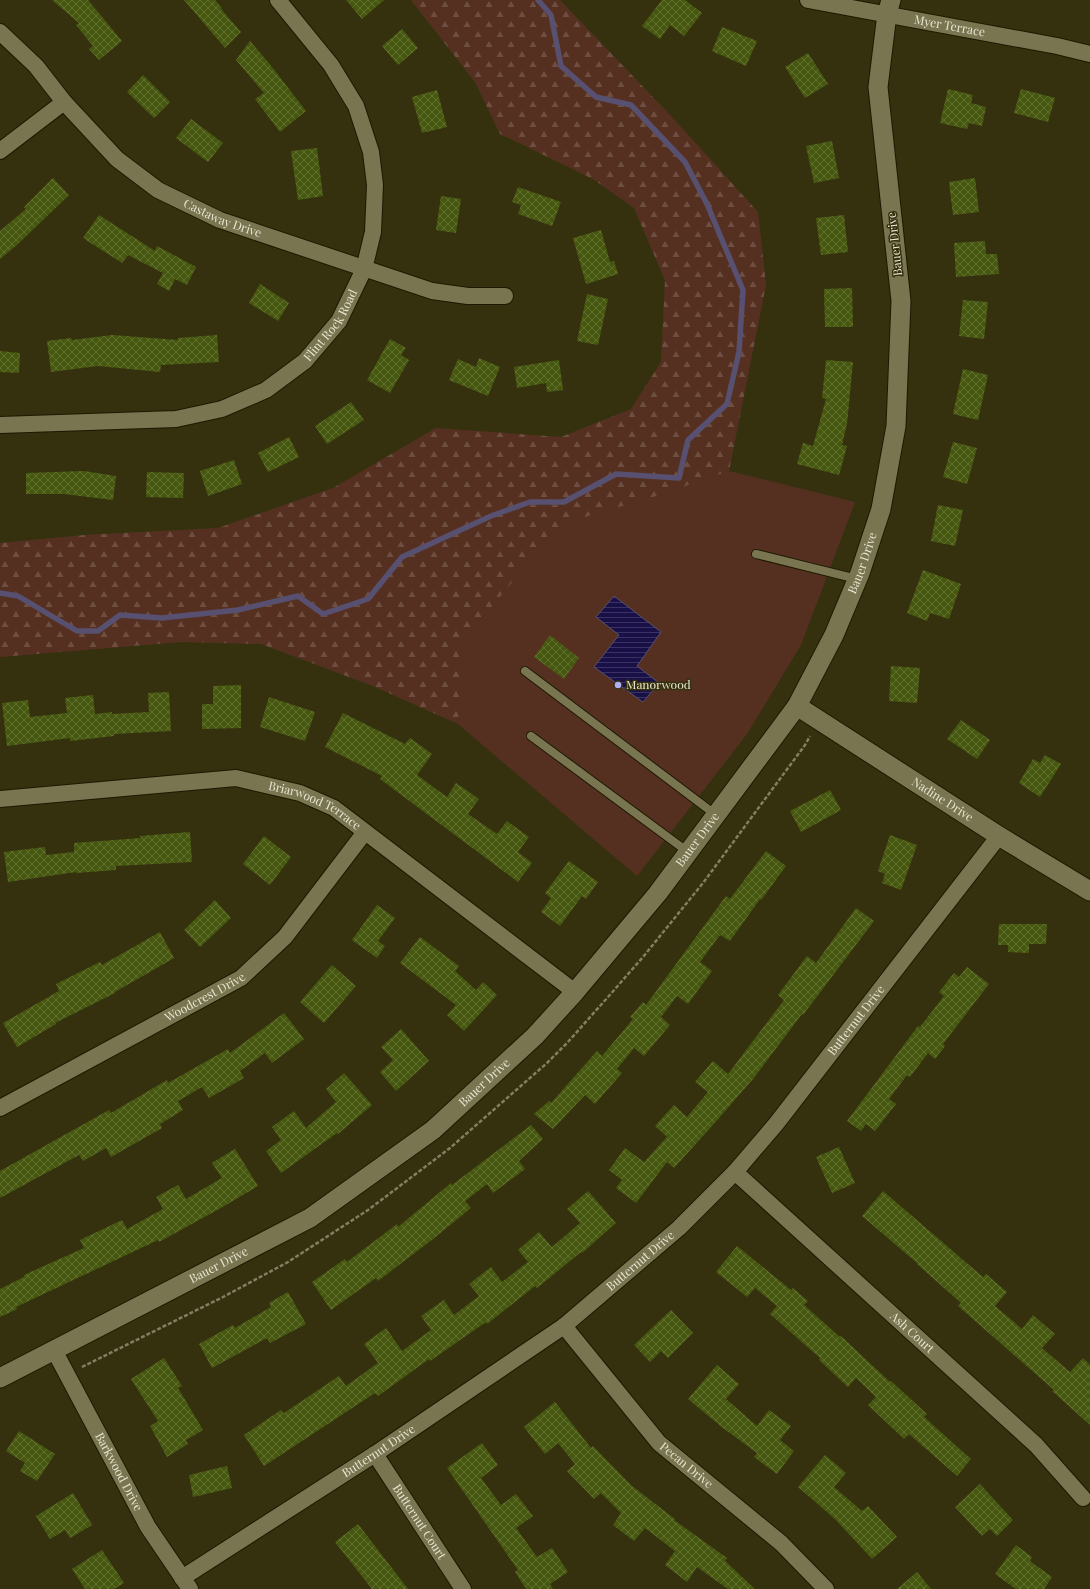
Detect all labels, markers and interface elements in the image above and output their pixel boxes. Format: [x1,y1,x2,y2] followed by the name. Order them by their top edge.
[913,11,987,40] street label: Myer Terrace
[181,195,264,240] street label: Castaway Drive
[883,211,905,277] street label: Bauer Drive
[299,286,360,364] street label: Flint Rock Road
[843,530,880,596] street label: Bauer Drive
[626,676,691,692] place label: Manorwood
[613,680,623,690] marker: Manorwood
[909,773,977,825] street label: Nadine Drive
[267,777,365,833] street label: Briarwood Terrace
[671,809,722,869] street label: Bauer Drive
[161,969,248,1025] street label: Woodcrest Drive
[823,982,888,1058] street label: Butternut Drive
[455,1054,513,1109] street label: Bauer Drive
[602,1227,677,1294] street label: Butternut Drive
[186,1242,250,1286] street label: Bauer Drive
[886,1307,939,1357] street label: Ash Court
[338,1420,418,1480] street label: Butternut Drive
[92,1429,147,1514] street label: Barkwood Drive
[657,1438,717,1491] street label: Pecan Drive
[390,1481,451,1563] street label: Butternut Court

